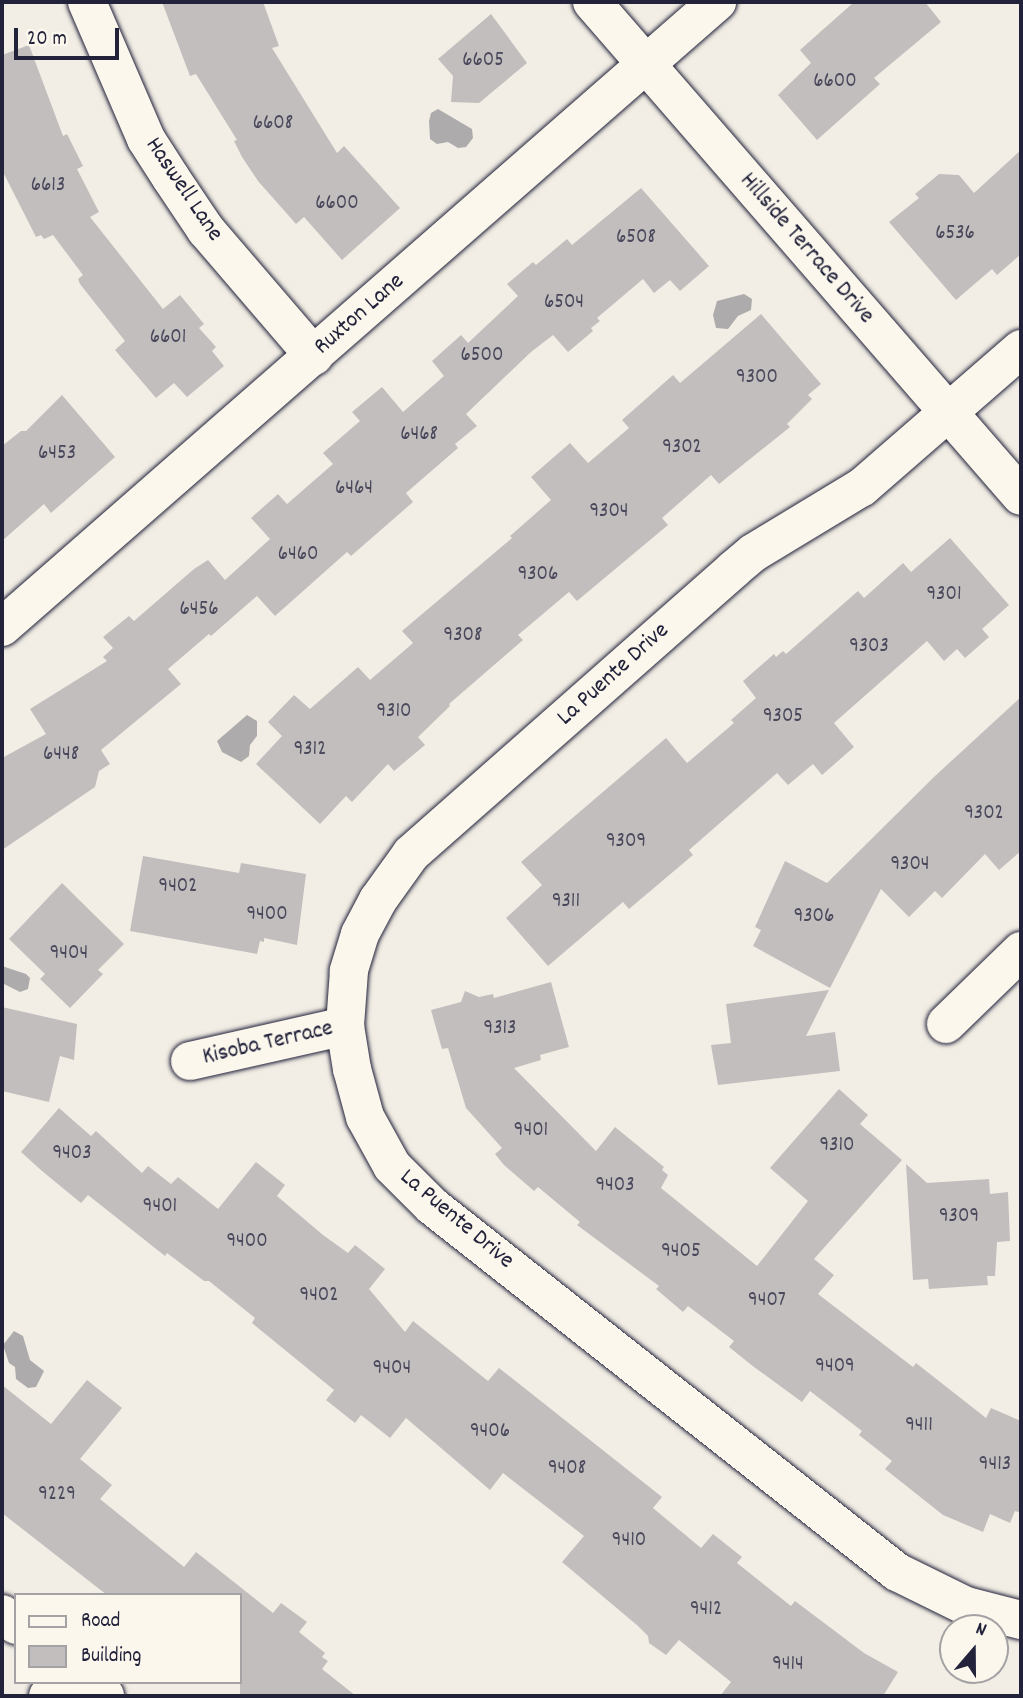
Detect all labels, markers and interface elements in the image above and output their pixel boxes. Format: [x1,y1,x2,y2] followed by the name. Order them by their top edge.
[18,14,122,58] scale bar
[27,25,67,55] text: 20 m
[462,48,504,74] house number: 6605
[813,69,857,95] house number: 6600
[253,111,293,137] house number: 6608
[138,132,228,248] street label: Haswell Lane
[732,167,880,331] street label: Hillside Terrace Drive
[31,173,65,199] house number: 6613
[315,191,359,217] house number: 6600
[935,221,975,247] house number: 6536
[616,225,656,251] house number: 6508
[309,268,411,362] street label: Ruxton Lane
[544,290,584,316] house number: 6504
[150,325,186,351] house number: 6601
[461,343,503,369] house number: 6500
[736,365,778,391] house number: 9300
[400,422,438,448] house number: 6468
[662,435,702,461] house number: 9302
[38,441,76,467] house number: 6453
[335,476,373,502] house number: 6464
[589,499,629,525] house number: 9304
[278,542,318,568] house number: 6460
[518,562,558,588] house number: 9306
[927,582,961,608] house number: 9301
[179,597,219,623] house number: 6456
[552,617,676,733] street label: La Puente Drive
[444,623,482,649] house number: 9308
[849,634,889,660] house number: 9303
[377,699,411,725] house number: 9310
[763,704,803,730] house number: 9305
[294,737,326,763] house number: 9312
[43,742,79,768] house number: 6448
[964,801,1004,827] house number: 9302
[606,829,646,855] house number: 9309
[890,852,930,878] house number: 9304
[159,874,197,900] house number: 9402
[552,889,580,915] house number: 9311
[246,902,288,928] house number: 9400
[794,904,834,930] house number: 9306
[50,941,88,967] house number: 9404
[200,1015,336,1073] street label: Kisoba Terrace
[484,1016,516,1042] house number: 9313
[514,1118,548,1144] house number: 9401
[820,1133,854,1159] house number: 9310
[52,1141,92,1167] house number: 9403
[393,1164,519,1276] street label: La Puente Drive
[595,1173,635,1199] house number: 9403
[143,1194,177,1220] house number: 9401
[939,1204,979,1230] house number: 9309
[226,1229,268,1255] house number: 9400
[661,1239,701,1265] house number: 9405
[300,1283,338,1309] house number: 9402
[748,1288,786,1314] house number: 9407
[815,1354,855,1380] house number: 9409
[373,1356,411,1382] house number: 9404
[905,1413,933,1439] house number: 9411
[470,1419,510,1445] house number: 9406
[979,1452,1011,1478] house number: 9413
[548,1456,586,1482] house number: 9408
[38,1482,76,1508] house number: 9229
[612,1528,646,1554] house number: 9410
[14,1593,242,1684] legend
[690,1597,722,1623] house number: 9412
[81,1607,120,1637] text: Road
[939,1614,1009,1684] north arrow
[972,1616,990,1645] text: N
[81,1642,141,1672] text: Building
[772,1652,804,1678] house number: 9414

